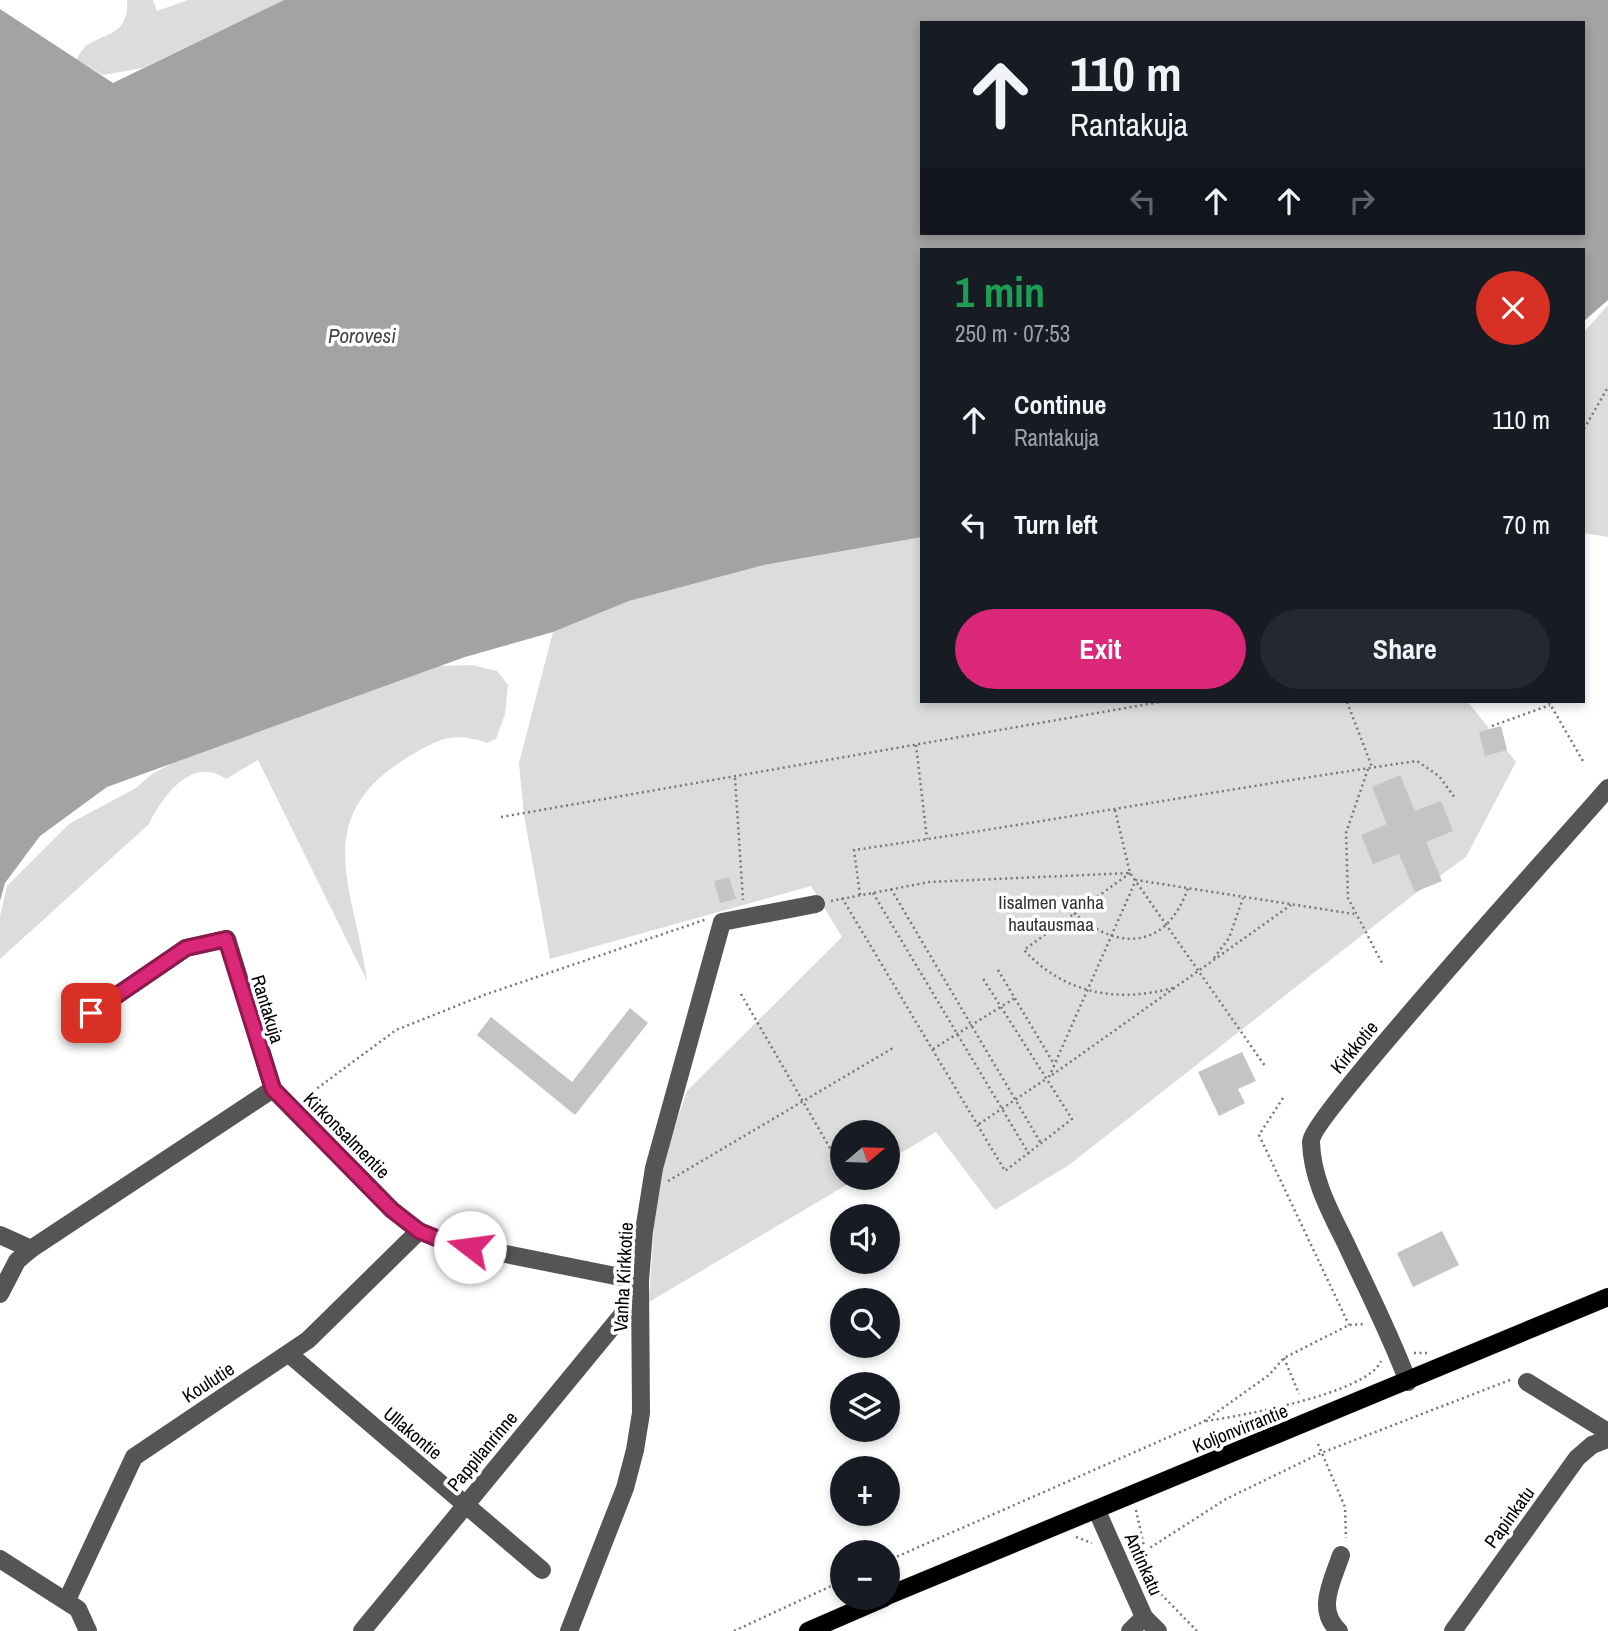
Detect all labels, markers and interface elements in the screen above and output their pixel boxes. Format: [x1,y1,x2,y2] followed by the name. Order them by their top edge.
[1070,40,1182,106] text: 110 m
[955,49,1046,140] icon: ahead
[1070,103,1188,146] text: Rantakuja
[1124,182,1162,220] icon: left
[1197,182,1235,220] icon: ahead
[1270,182,1308,220] icon: ahead
[1343,182,1381,220] icon: right
[955,264,1045,320] text: 1 min
[1476,271,1550,345] button: close
[955,318,1070,349] text: 250 m · 07:53
[328,321,396,350] water label: Porovesi
[1014,387,1106,422] text: Continue
[955,401,993,439] icon: ahead
[1492,402,1550,437] text: 110 m
[1014,422,1099,453] text: Rantakuja
[955,506,993,544] icon: left
[1014,507,1098,542] text: Turn left
[1503,507,1550,542] text: 70 m
[955,609,1246,689] button: Exit
[1260,609,1550,689] button: Share
[998,889,1104,937] park label: Iisalmen vanha hautausmaa
[245,972,291,1047] street label: Rantakuja
[61,983,121,1043] pin
[72,994,110,1032] icon: arrive
[1324,1015,1384,1079] street label: Kirkkotie
[298,1086,396,1184] street label: Kirkonsalmentie
[830,1120,900,1190] north arrow
[830,1120,900,1610] map controls
[830,1204,900,1274] button: sound
[433,1210,507,1284] position arrow
[607,1222,639,1332] street label: Vanha Kirkkotie
[830,1288,900,1358] button: search
[177,1356,239,1408] street label: Koulutie
[830,1372,900,1442] button: layers
[1189,1397,1291,1459] street label: Koljonvirrantie
[378,1401,448,1465] street label: Ullakontie
[441,1405,523,1497] street label: Pappilanrinne
[830,1456,900,1526] button: +
[1478,1481,1540,1553] street label: Papinkatu
[1118,1528,1169,1599] street label: Antinkatu
[830,1540,900,1610] button: −

